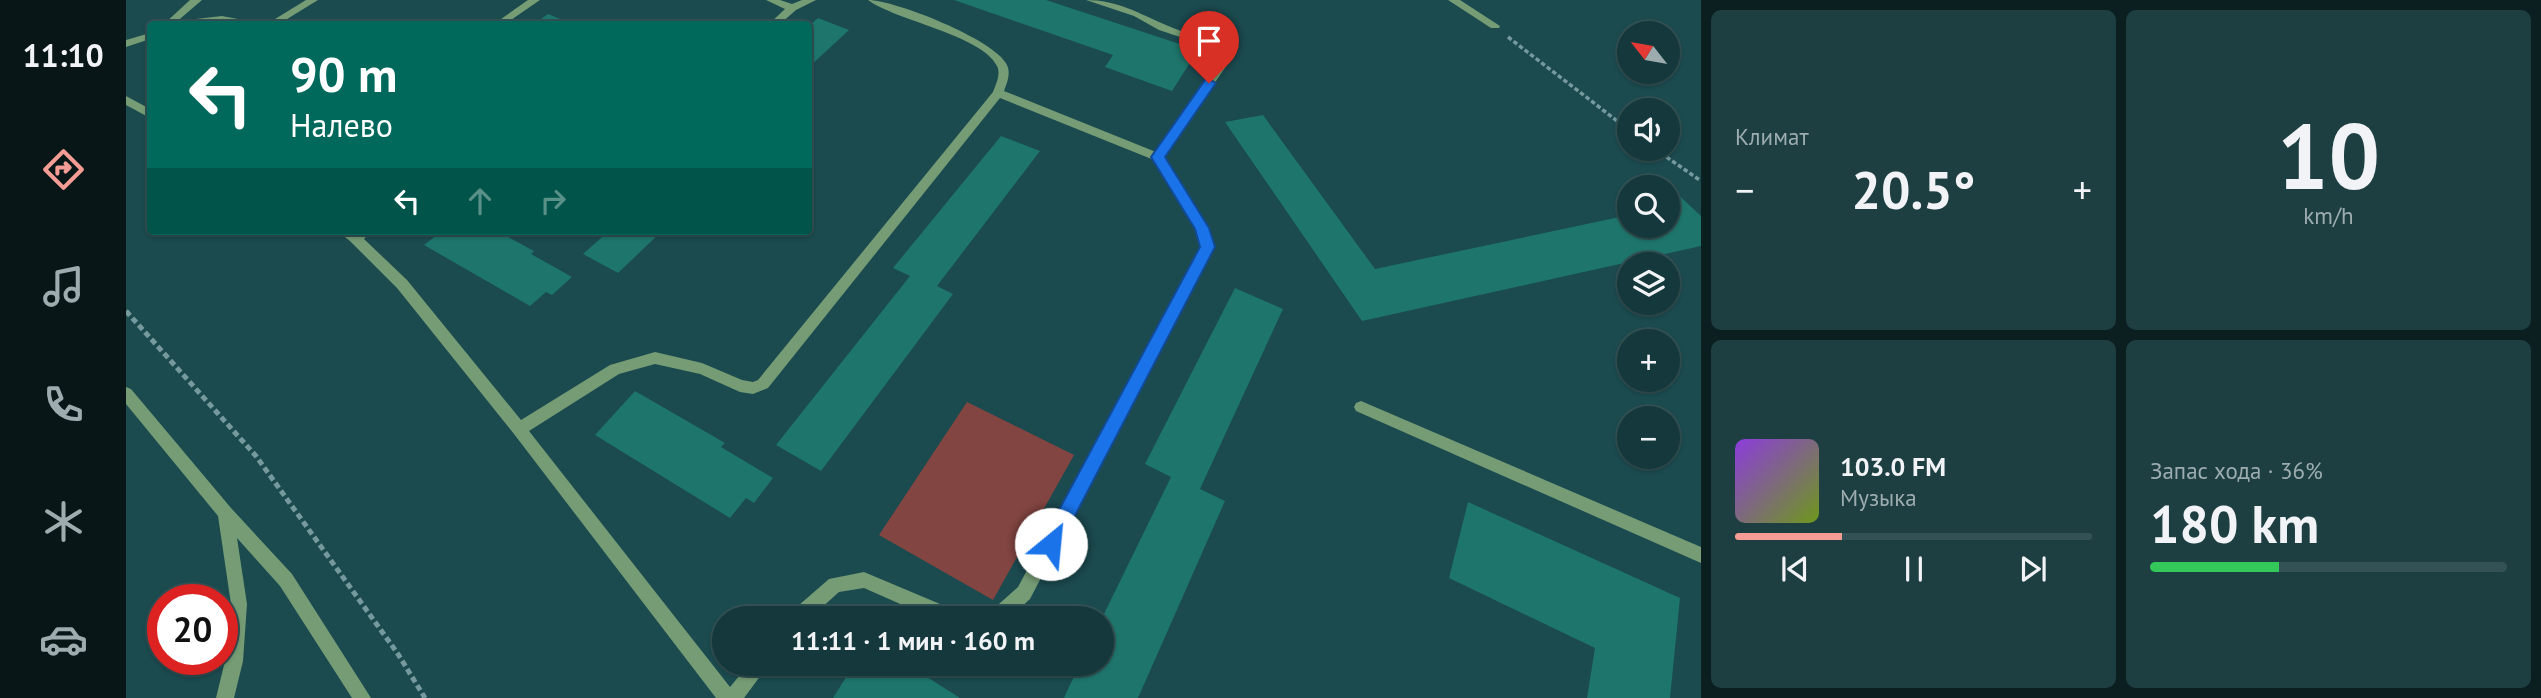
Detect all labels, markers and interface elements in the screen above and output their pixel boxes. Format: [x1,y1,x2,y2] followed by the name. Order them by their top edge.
[1179,11,1239,83] pin
[1617,21,1680,84] north arrow
[1617,21,1680,469] map controls
[1190,22,1228,60] icon: arrive
[22,34,104,76] text: 11:10
[290,42,397,106] text: 90 m
[175,49,266,140] icon: left
[2277,96,2380,214] text: 10
[1617,98,1680,161] button: sound
[290,104,393,146] text: Налево
[1735,122,1809,151] text: Климат
[39,145,88,194] icon: directions
[1852,156,1975,223] text: 20.5°
[1735,165,1754,214] text: −
[2073,165,2092,214] text: +
[1617,175,1680,238] button: search
[388,182,426,220] icon: left
[461,182,499,220] icon: ahead
[534,182,572,220] icon: right
[2303,201,2354,230] text: km/h
[1617,252,1680,315] button: layers
[39,262,88,311] icon: music
[1617,329,1680,392] button: +
[39,380,88,429] icon: phone
[1617,406,1680,469] button: −
[1840,450,1946,483] text: 103.0 FM
[2150,456,2323,485] text: Запас хода · 36%
[1840,483,1917,512] text: Музыка
[2150,490,2319,557] text: 180 km
[39,497,88,546] icon: climate
[1014,507,1088,581] position arrow
[1776,550,1814,588] icon: previous
[1895,550,1933,588] icon: pause
[2014,550,2052,588] icon: next
[147,584,238,675] speed limit sign: 20
[39,615,88,664] icon: car
[791,624,1035,657] text: 11:11 · 1 мин · 160 m

